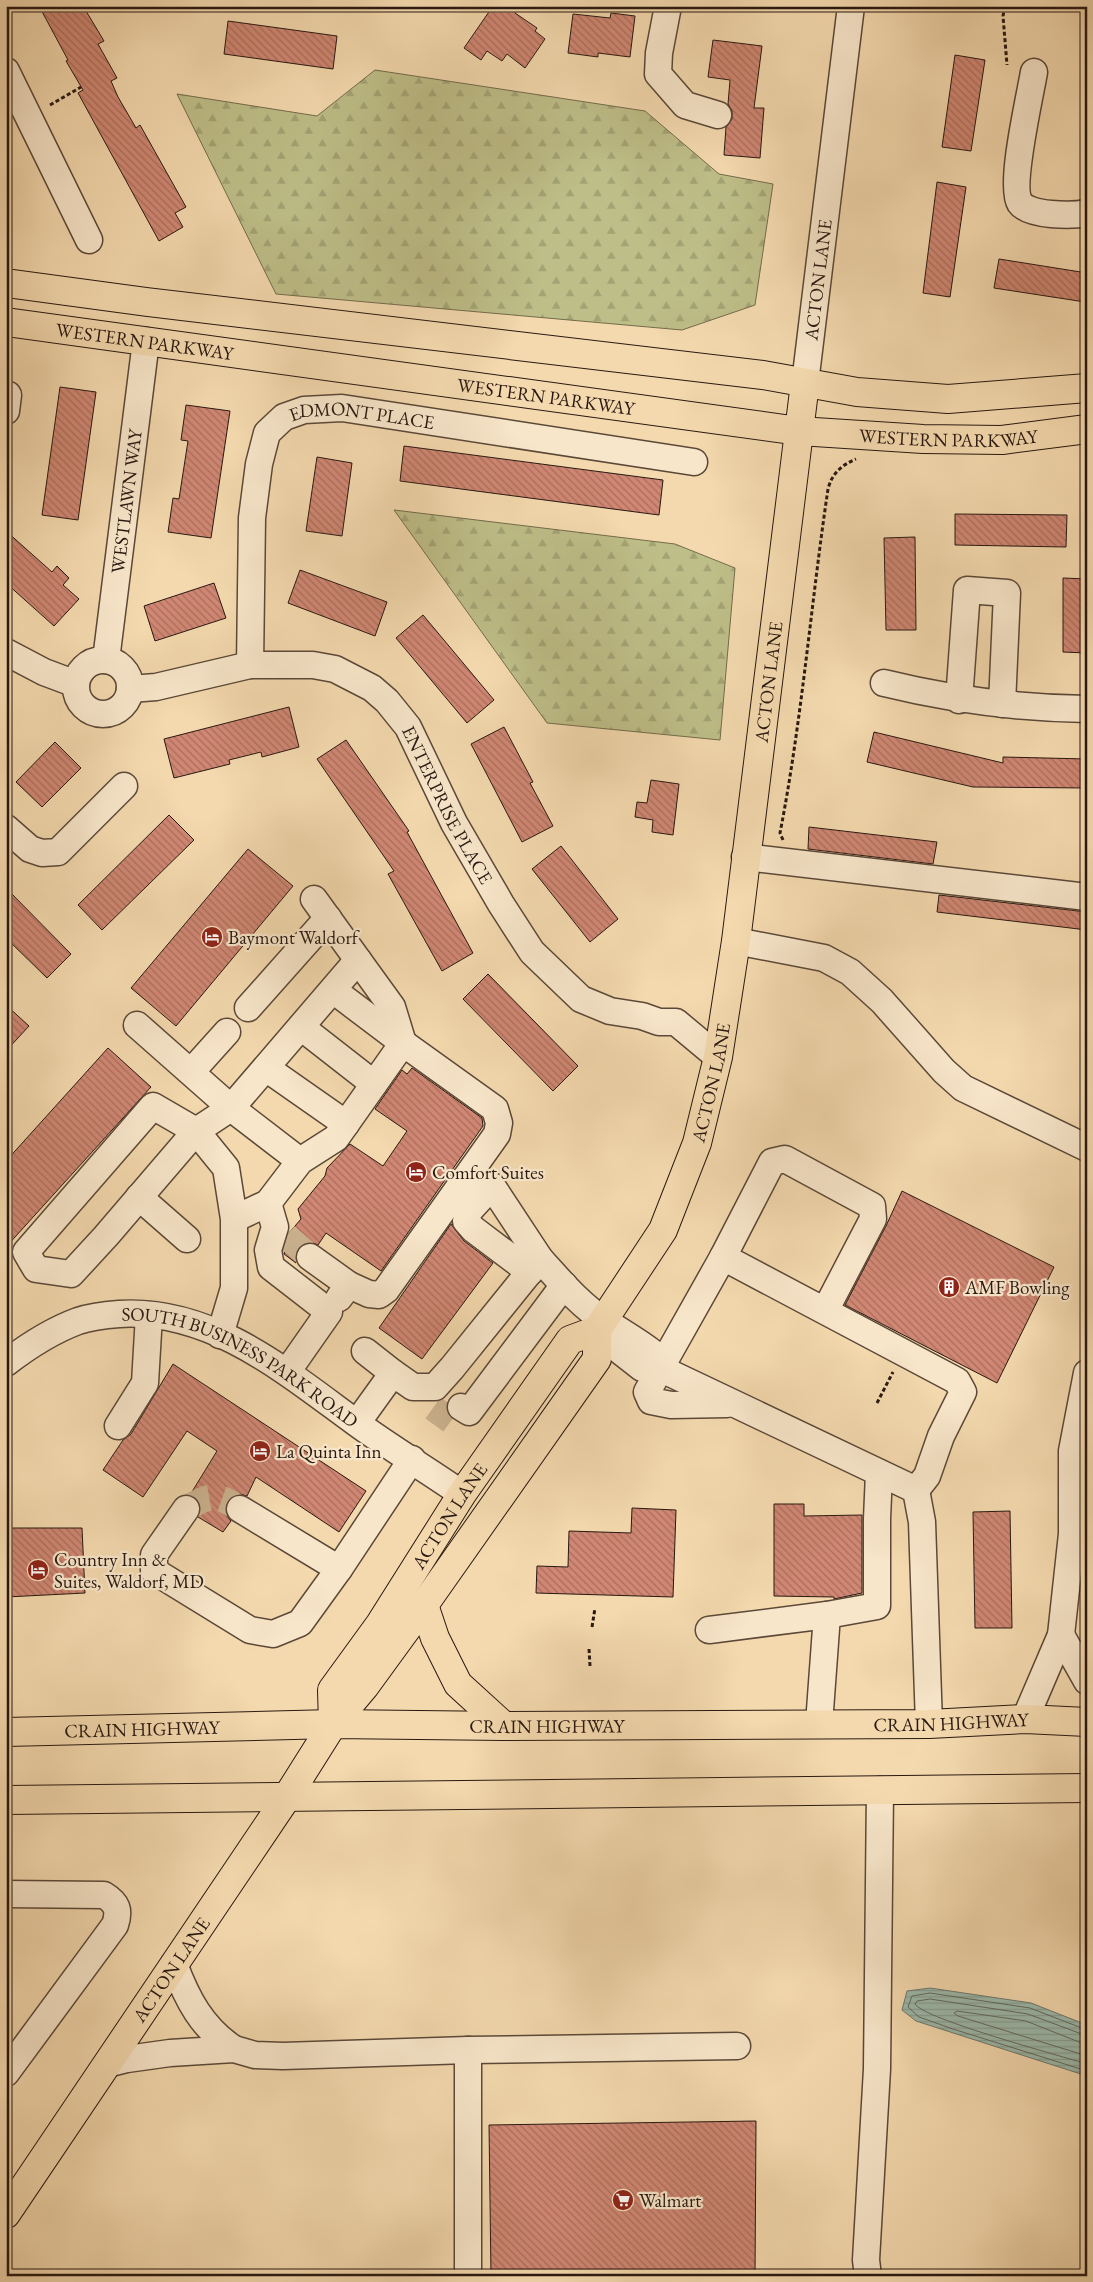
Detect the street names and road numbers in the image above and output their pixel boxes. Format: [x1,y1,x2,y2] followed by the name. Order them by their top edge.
[798,217,837,343] street label: ACTON LANE
[54,316,236,366] street label: WESTERN PARKWAY
[456,372,637,421] street label: WESTERN PARKWAY
[285,395,436,435] street label: EDMONT PLACE
[858,422,1040,453] street label: WESTERN PARKWAY
[104,427,147,575] street label: WESTLAWN WAY
[748,620,788,745] street label: ACTON LANE
[397,721,499,889] street label: ENTERPRISE PLACE
[685,1021,736,1146] street label: ACTON LANE
[121,1301,364,1433] street label: SOUTH BUSINESS PARK ROAD
[405,1457,493,1574] street label: ACTON LANE
[873,1706,1030,1737] street label: CRAIN HIGHWAY
[469,1713,626,1739] street label: CRAIN HIGHWAY
[64,1714,221,1743] street label: CRAIN HIGHWAY
[126,1912,215,2028] street label: ACTON LANE

